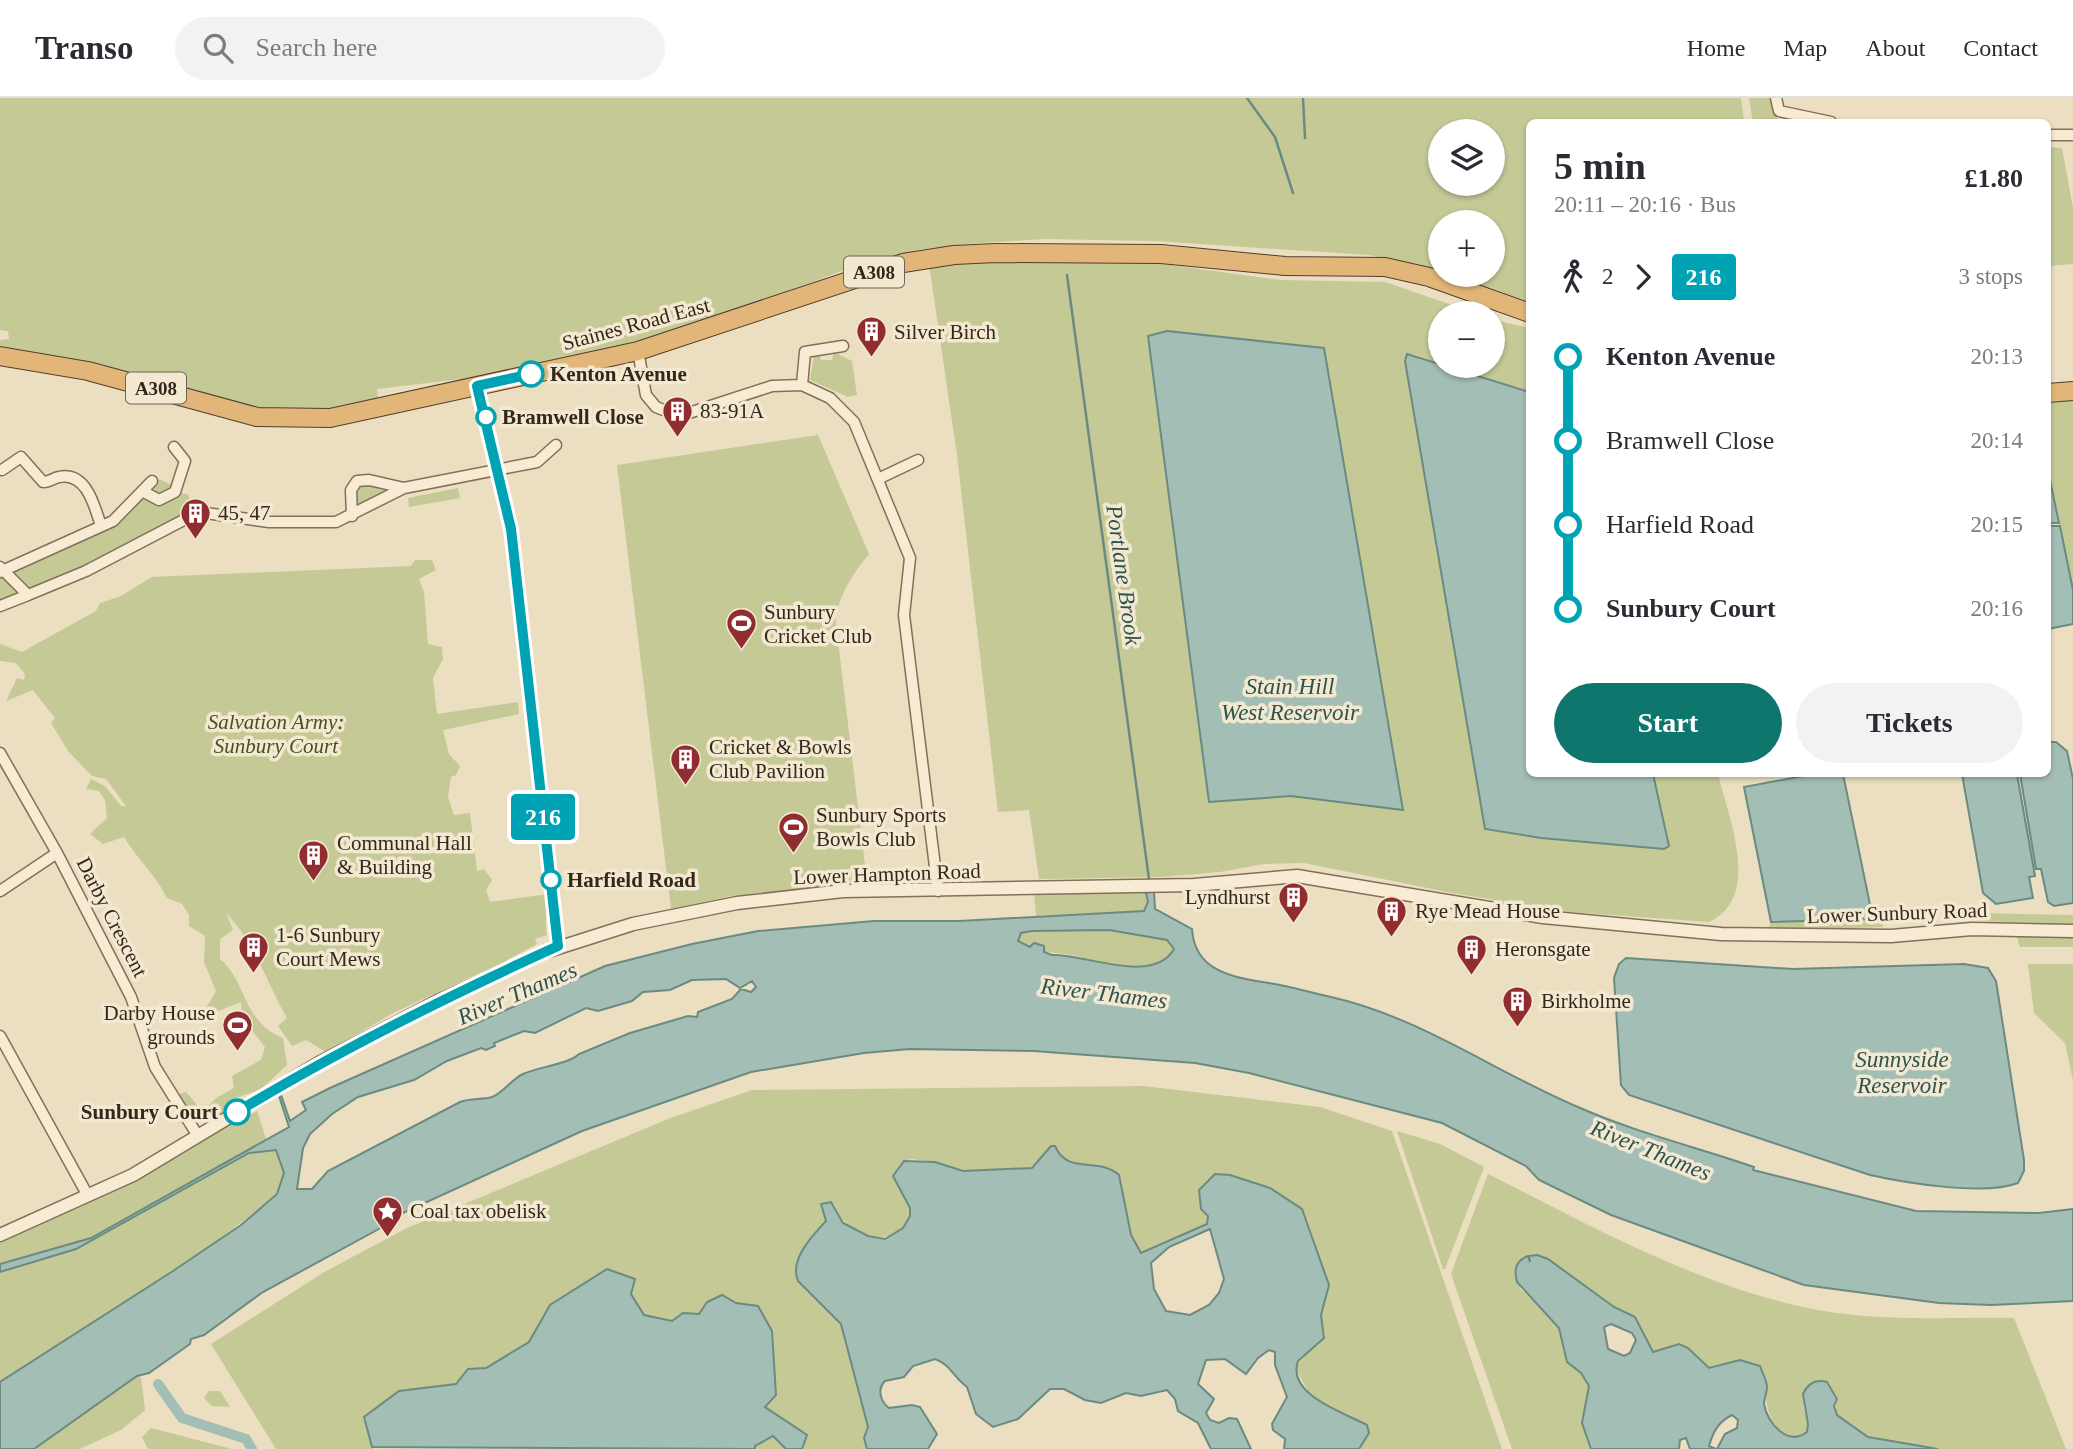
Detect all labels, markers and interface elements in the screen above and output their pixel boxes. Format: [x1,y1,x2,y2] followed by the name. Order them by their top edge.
[175,17,665,80] search box
[199,29,237,67] icon: search
[35,30,133,66] text: Transo
[255,33,377,62] text: Search here
[1687,35,1745,61] text: Home
[1783,35,1827,61] text: Map
[1865,35,1925,61] text: About
[1963,35,2038,61] text: Contact
[1428,119,1505,378] map controls
[1428,119,1505,196] button: layers
[1554,145,1646,187] text: 5 min
[1965,164,2023,193] text: £1.80
[1554,192,1736,217] text: 20:11 – 20:16 · Bus
[1428,210,1505,287] button: +
[844,256,904,288] road number: A308
[1554,258,1592,296] icon: walk
[1624,258,1662,296] icon: forward
[1602,264,1614,289] text: 2
[1686,264,1722,290] text: 216
[1958,264,2023,289] text: 3 stops
[560,293,712,355] street label: Staines Road East
[1428,301,1505,378] button: −
[854,315,888,359] building icon: Silver Birch
[894,320,997,344] place label: Silver Birch
[1606,342,1775,371] text: Kenton Avenue
[1971,344,2023,369] text: 20:13
[518,361,544,387] marker: Kenton Avenue
[550,362,687,386] place label: Kenton Avenue
[126,372,186,404] road number: A308
[660,394,694,438] building icon: 83-91A
[700,399,765,423] place label: 83-91A
[502,405,644,429] place label: Bramwell Close
[476,407,496,427] marker: Bramwell Close
[1606,426,1774,455] text: Bramwell Close
[1971,428,2023,453] text: 20:14
[178,496,212,540] building icon: 45, 47
[218,501,271,525] place label: 45, 47
[1101,502,1146,648] water label: Portlane Brook
[1606,510,1754,539] text: Harfield Road
[1971,512,2023,537] text: 20:15
[1606,594,1776,623] text: Sunbury Court
[1971,596,2023,621] text: 20:16
[764,600,872,648] place label: Sunbury Cricket Club
[724,607,758,651] sports icon: Sunbury Cricket Club
[1221,674,1360,725] water label: Stain Hill West Reservoir
[1554,683,1782,763] button: Start
[1796,683,2023,763] button: Tickets
[208,710,344,758] park label: Salvation Army: Sunbury Court
[709,735,851,783] place label: Cricket & Bowls Club Pavilion
[669,742,703,786] building icon: Cricket & Bowls Club Pavilion
[503,794,583,840] line badge: 216
[816,803,946,851] place label: Sunbury Sports Bowls Club
[525,804,561,830] text: 216
[776,810,810,854] sports icon: Sunbury Sports Bowls Club
[337,831,472,879] place label: Communal Hall & Building
[297,838,331,882] building icon: Communal Hall & Building
[72,853,153,981] street label: Darby Crescent
[793,859,982,889] street label: Lower Hampton Road
[567,868,696,892] place label: Harfield Road
[541,870,561,890] marker: Harfield Road
[1276,880,1310,924] building icon: Lyndhurst
[1185,885,1270,909] place label: Lyndhurst
[1375,894,1409,938] building icon: Rye Mead House
[1806,898,1988,928] street label: Lower Sunbury Road
[1415,899,1560,923] place label: Rye Mead House
[276,923,381,971] place label: 1-6 Sunbury Court Mews
[236,930,270,974] building icon: 1-6 Sunbury Court Mews
[1455,932,1489,976] building icon: Heronsgate
[1495,937,1591,961] place label: Heronsgate
[453,957,581,1030] water label: River Thames
[1038,973,1169,1014] water label: River Thames
[1501,984,1535,1028] building icon: Birkholme
[1541,989,1631,1013] place label: Birkholme
[104,1001,215,1049] place label: Darby House grounds
[221,1008,255,1052] sports icon: Darby House grounds
[1855,1047,1949,1098] water label: Sunnyside Reservoir
[224,1099,250,1125] marker: Sunbury Court
[81,1100,218,1124] place label: Sunbury Court
[1586,1115,1714,1186] water label: River Thames
[370,1194,404,1238] place icon: Coal tax obelisk
[410,1199,547,1223] place label: Coal tax obelisk

